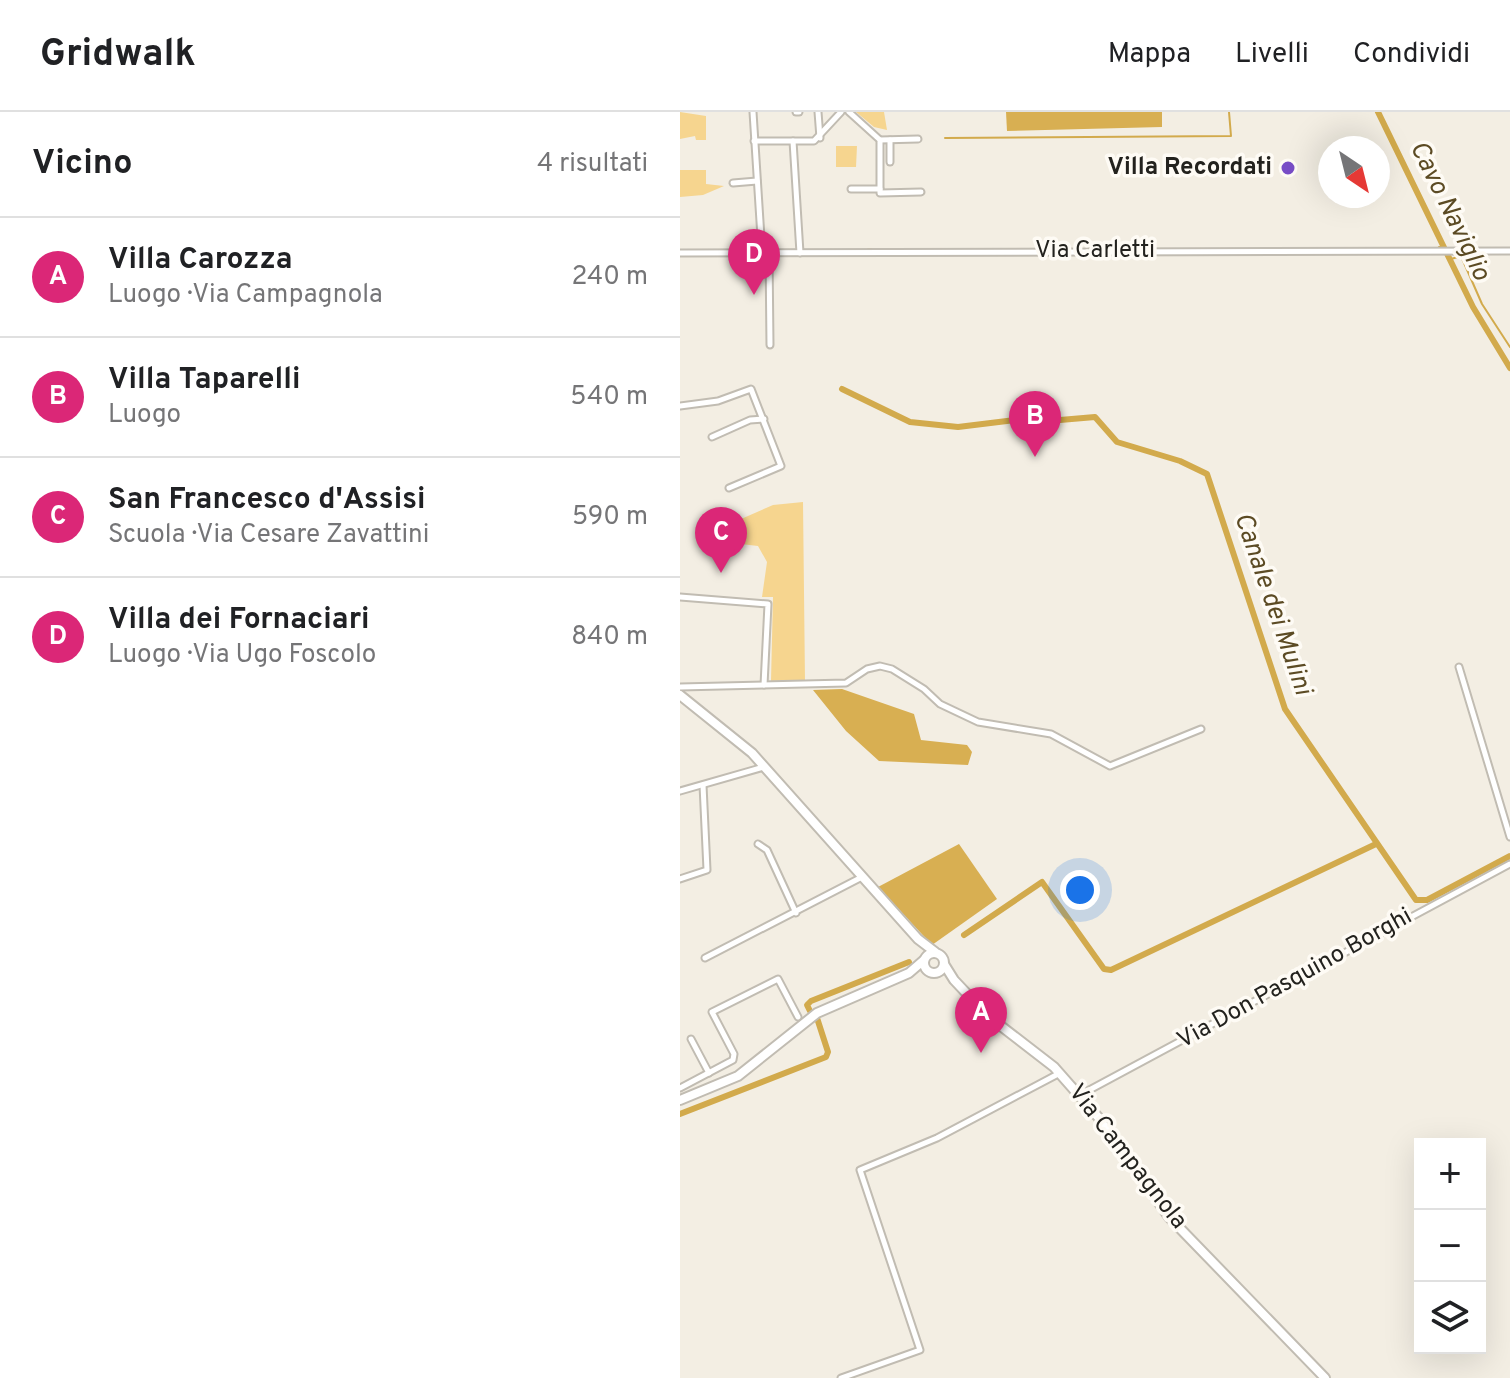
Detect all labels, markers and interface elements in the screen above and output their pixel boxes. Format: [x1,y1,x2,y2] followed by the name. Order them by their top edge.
[40,31,196,80] text: Gridwalk
[1108,37,1191,73] text: Mappa
[1235,37,1309,73] text: Livelli
[1353,37,1470,73] text: Condividi
[1318,136,1390,208] north arrow
[1401,136,1497,286] water label: Cavo Naviglio
[32,143,132,186] text: Vicino
[537,148,648,181] text: 4 risultati
[1108,153,1272,183] place label: Villa Recordati
[1279,159,1297,177] marker: Villa Recordati
[728,229,780,295] pin: D
[1035,236,1155,266] street label: Via Carletti
[108,242,292,279] text: Villa Carozza
[49,261,67,294] text: A
[571,261,648,294] text: 240 m
[108,279,383,312] text: Luogo · Via Campagnola
[108,362,300,399] text: Villa Taparelli
[49,381,67,414] text: B
[570,381,648,414] text: 540 m
[1009,391,1061,457] pin: B
[108,399,181,432] text: Luogo
[108,482,425,519] text: San Francesco d'Assisi
[50,501,66,534] text: C
[572,501,648,534] text: 590 m
[695,507,747,573] pin: C
[1225,509,1319,701] water label: Canale dei Mulini
[108,519,429,552] text: Scuola · Via Cesare Zavattini
[108,602,370,639] text: Villa dei Fornaciari
[49,621,67,654] text: D
[571,621,648,654] text: 840 m
[108,639,376,672] text: Luogo · Via Ugo Foscolo
[1060,870,1100,910] your location
[1172,902,1418,1056] street label: Via Don Pasquino Borghi
[955,987,1007,1053] pin: A
[1061,1078,1193,1236] street label: Via Campagnola
[1414,1138,1486,1354] map controls
[1414,1138,1486,1210] button: +
[1414,1210,1486,1282] button: −
[1414,1282,1486,1354] button: layers

